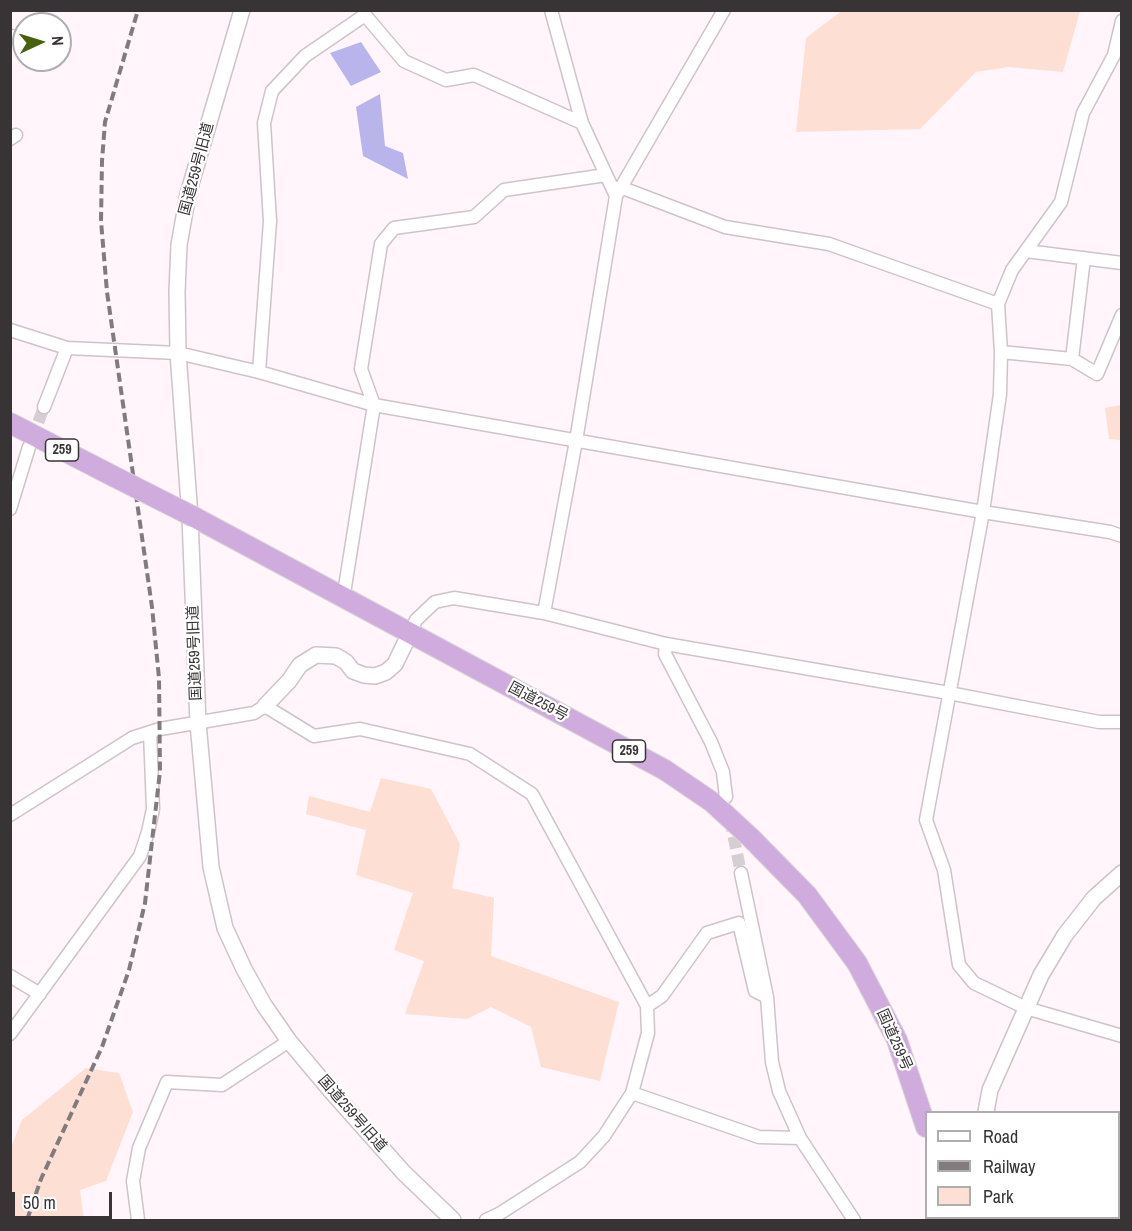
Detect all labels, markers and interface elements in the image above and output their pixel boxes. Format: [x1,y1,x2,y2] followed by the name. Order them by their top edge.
[12,12,72,72] north arrow
[47,35,69,46] text: N
[176,121,218,217] street label: 国道259号旧道
[46,439,78,461] road number: 259
[184,605,206,701] street label: 国道259号旧道
[505,679,571,725] street label: 国道259号
[612,740,646,762] road number: 259
[872,1006,916,1074] street label: 国道259号
[314,1072,390,1156] street label: 国道259号旧道
[925,1111,1120,1219] legend
[983,1124,1018,1149] text: Road
[983,1154,1036,1179] text: Railway
[15,1180,116,1218] scale bar
[983,1184,1013,1209] text: Park
[23,1190,56,1215] text: 50 m

